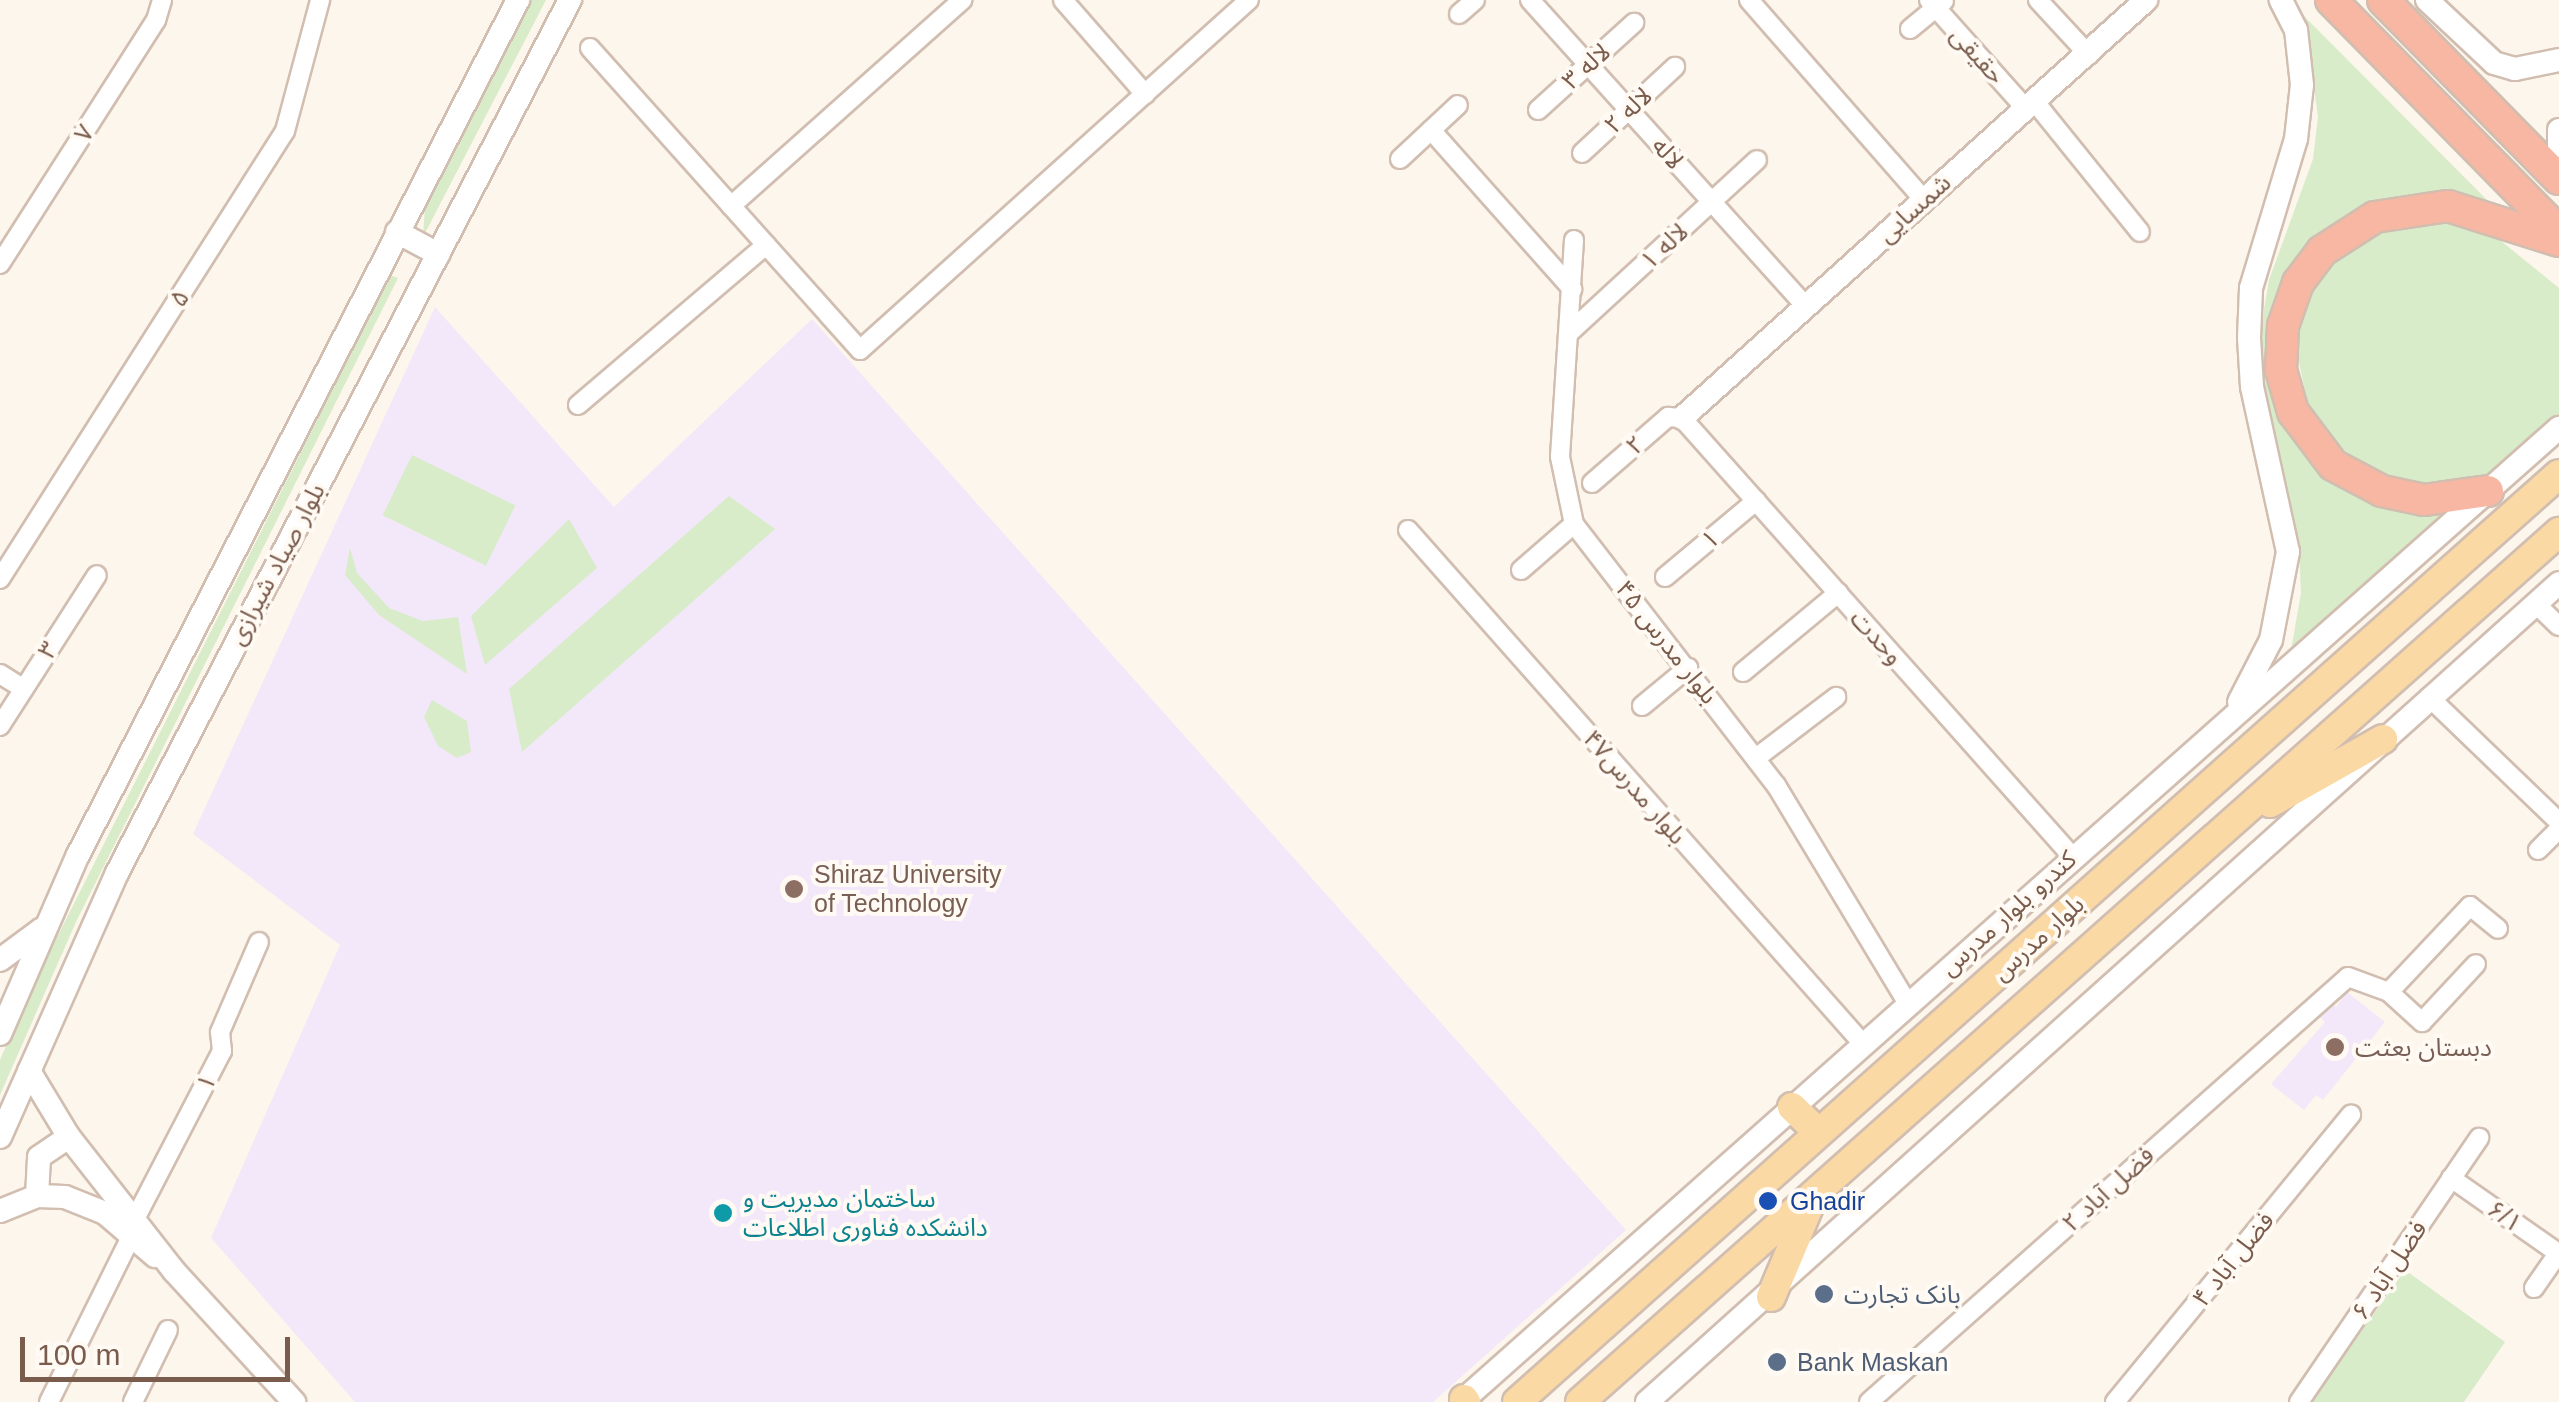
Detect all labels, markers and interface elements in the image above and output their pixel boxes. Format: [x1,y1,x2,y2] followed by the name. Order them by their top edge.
[1944,20,2012,90] street label: حقیقی
[1556,37,1616,95] street label: لاله ۳
[1598,80,1658,140] street label: لاله ۲
[68,119,100,147] street label: ۷
[1646,131,1690,175] street label: لاله
[1871,167,1957,249] street label: شمسایی
[1634,216,1694,276] street label: لاله ۱
[163,284,195,312] street label: ۵
[1620,429,1650,461] street label: ۲
[221,478,331,650] street label: بلوار صیاد شیرازی
[1695,523,1725,555] street label: ۱
[1609,574,1725,710] street label: ۴۵ بلوار مدرس
[1844,603,1910,671] street label: وحدت
[32,636,64,664] street label: ۳
[1577,724,1693,850] street label: بلوار مدرس۴۷
[1934,844,2082,982] street label: کندرو بلوار مدرس
[814,860,1002,919] place label: Shiraz University of Technology
[783,878,805,900] marker: Shiraz University of Technology
[1986,889,2090,987] street label: بلوار مدرس
[2355,1032,2492,1062] place label: دبستان بعثت
[2324,1036,2346,1058] marker: دبستان بعثت
[189,1069,223,1095] street label: ۱
[2056,1140,2160,1238] street label: فضل آباد ۲
[743,1184,988,1243] place label: ساختمان مدیریت و دانشکده فناوری اطلاعات
[1790,1186,1865,1216] place label: Ghadir
[1755,1188,1781,1214] marker: Ghadir
[2482,1194,2528,1238] street label: ۶/۱
[712,1202,734,1224] marker: ساختمان مدیریت و دانشکده فناوری اطلاعات
[2186,1206,2280,1312] street label: فضل آباد ۴
[2345,1215,2433,1325] street label: فضل آباد ۶
[1844,1279,1961,1309] place label: بانک تجارت
[1813,1283,1835,1305] marker: بانک تجارت
[25,1317,295,1379] scale bar
[37,1338,120,1371] text: 100 m
[1797,1347,1948,1377] place label: Bank Maskan
[1766,1351,1788,1373] marker: Bank Maskan

